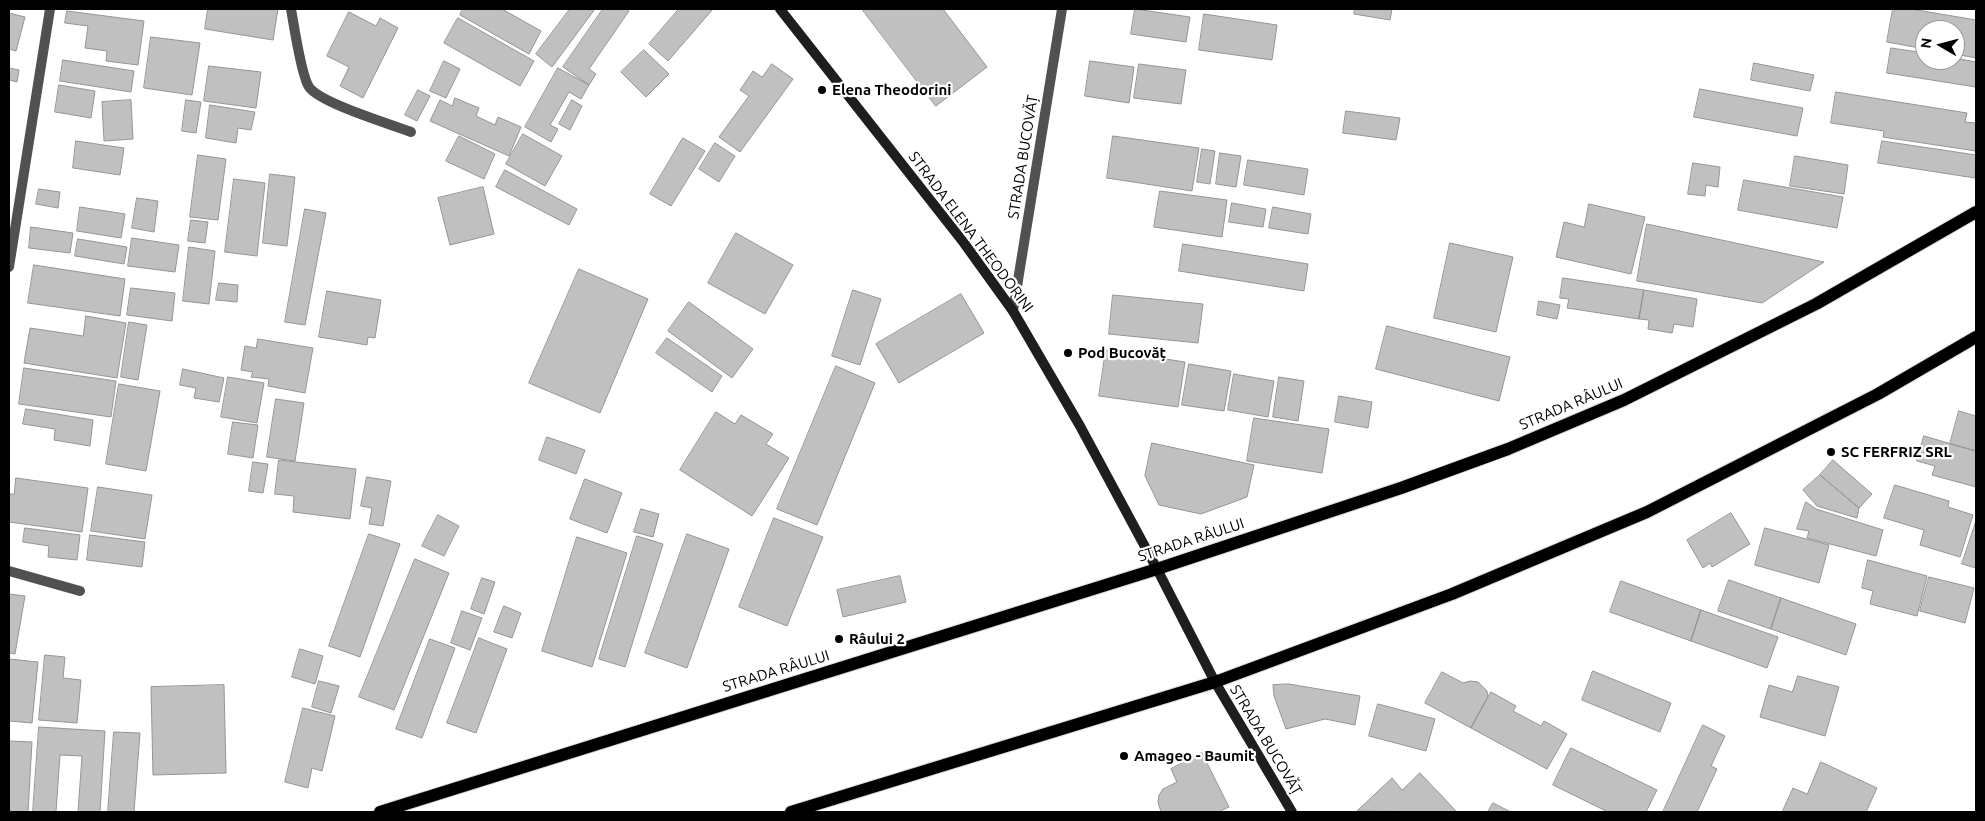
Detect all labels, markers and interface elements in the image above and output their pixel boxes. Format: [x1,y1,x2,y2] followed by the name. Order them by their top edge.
[1915,20,1965,70] north arrow
[1917,37,1935,49] text: N
[832,81,951,99] place label: Elena Theodorini
[816,84,828,96] marker: Elena Theodorini
[1004,94,1042,220] street label: STRADA BUCOVĂȚ
[905,148,1037,316] street label: STRADA ELENA THEODORINI
[1078,344,1166,362] place label: Pod Bucovăț
[1062,347,1074,359] marker: Pod Bucovăț
[1517,374,1625,434] street label: STRADA RÂULUI
[1841,443,1952,461] place label: SC FERFRIZ SRL
[1825,446,1837,458] marker: SC FERFRIZ SRL
[1136,514,1246,566] street label: STRADA RÂULUI
[849,630,905,648] place label: Râului 2
[833,633,845,645] marker: Râului 2
[720,646,832,696] street label: STRADA RÂULUI
[1226,682,1306,798] street label: STRADA BUCOVĂȚ
[1134,747,1255,765] place label: Amageo - Baumit
[1118,750,1130,762] marker: Amageo - Baumit

